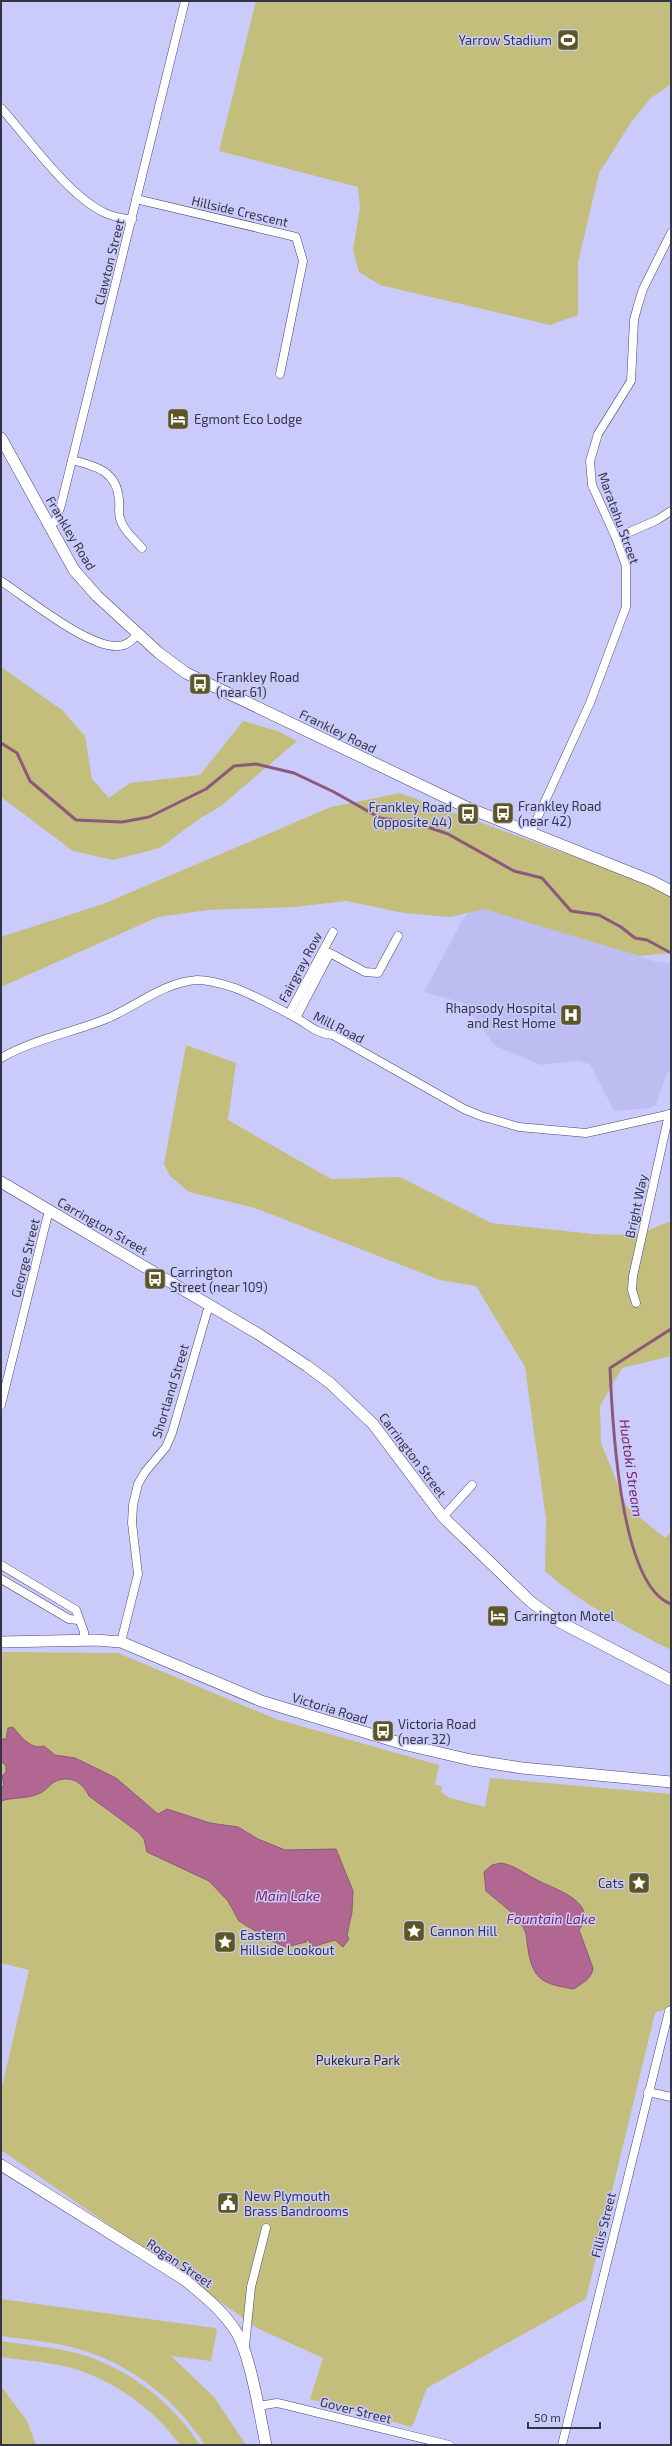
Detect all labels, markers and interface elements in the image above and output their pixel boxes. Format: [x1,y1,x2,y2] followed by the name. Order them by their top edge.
[555,27,581,53] sports icon: Yarrow Stadium
[458,32,552,48] place label: Yarrow Stadium
[190,192,290,230] street label: Hillside Crescent
[91,217,127,307] street label: Clawton Street
[165,406,191,432] hotel icon: Egmont Eco Lodge
[194,411,302,427] place label: Egmont Eco Lodge
[595,470,643,566] street label: Maratahu Street
[43,493,99,573] street label: Frankley Road
[216,669,300,700] place label: Frankley Road (near 61)
[187,671,213,697] bus stop icon: Frankley Road (near 61)
[297,705,379,757] street label: Frankley Road
[518,798,602,829] place label: Frankley Road (near 42)
[368,799,452,830] place label: Frankley Road (opposite 44)
[490,800,516,826] bus stop icon: Frankley Road (near 42)
[455,801,481,827] bus stop icon: Frankley Road (opposite 44)
[275,929,325,1005] street label: Fairgray Row
[445,1000,556,1031] place label: Rhapsody Hospital and Rest Home
[558,1002,584,1028] hospital icon: Rhapsody Hospital and Rest Home
[311,1007,367,1047] street label: Mill Road
[621,1172,651,1240] street label: Bright Way
[55,1194,151,1258] street label: Carrington Street
[7,1217,43,1299] street label: George Street
[170,1264,268,1295] place label: Carrington Street (near 109)
[142,1266,168,1292] bus stop icon: Carrington Street (near 109)
[148,1342,192,1440] street label: Shortland Street
[376,1409,450,1501] street label: Carrington Street
[616,1418,647,1518] water label: Huatoki Stream
[485,1603,511,1629] hotel icon: Carrington Motel
[514,1608,614,1624] place label: Carrington Motel
[290,1689,370,1727] street label: Victoria Road
[398,1716,476,1747] place label: Victoria Road (near 32)
[370,1718,396,1744] bus stop icon: Victoria Road (near 32)
[626,1870,652,1896] place icon: Cats
[598,1875,624,1891] place label: Cats
[256,1887,321,1904] water label: Main Lake
[506,1910,596,1927] water label: Fountain Lake
[401,1918,427,1944] place icon: Cannon Hill
[430,1923,497,1939] place label: Cannon Hill
[240,1927,334,1958] place label: Eastern Hillside Lookout
[212,1929,238,1955] place icon: Eastern Hillside Lookout
[316,2052,401,2068] park label: Pukekura Park
[244,2188,349,2219] place label: New Plymouth Brass Bandrooms
[215,2190,241,2216] public building icon: New Plymouth Brass Bandrooms
[587,2191,619,2259] street label: Fillis Street
[144,2235,216,2291] street label: Rogan Street
[319,2393,394,2427] street label: Gover Street
[528,2404,600,2430] scale bar
[534,2410,561,2424] text: 50 m

